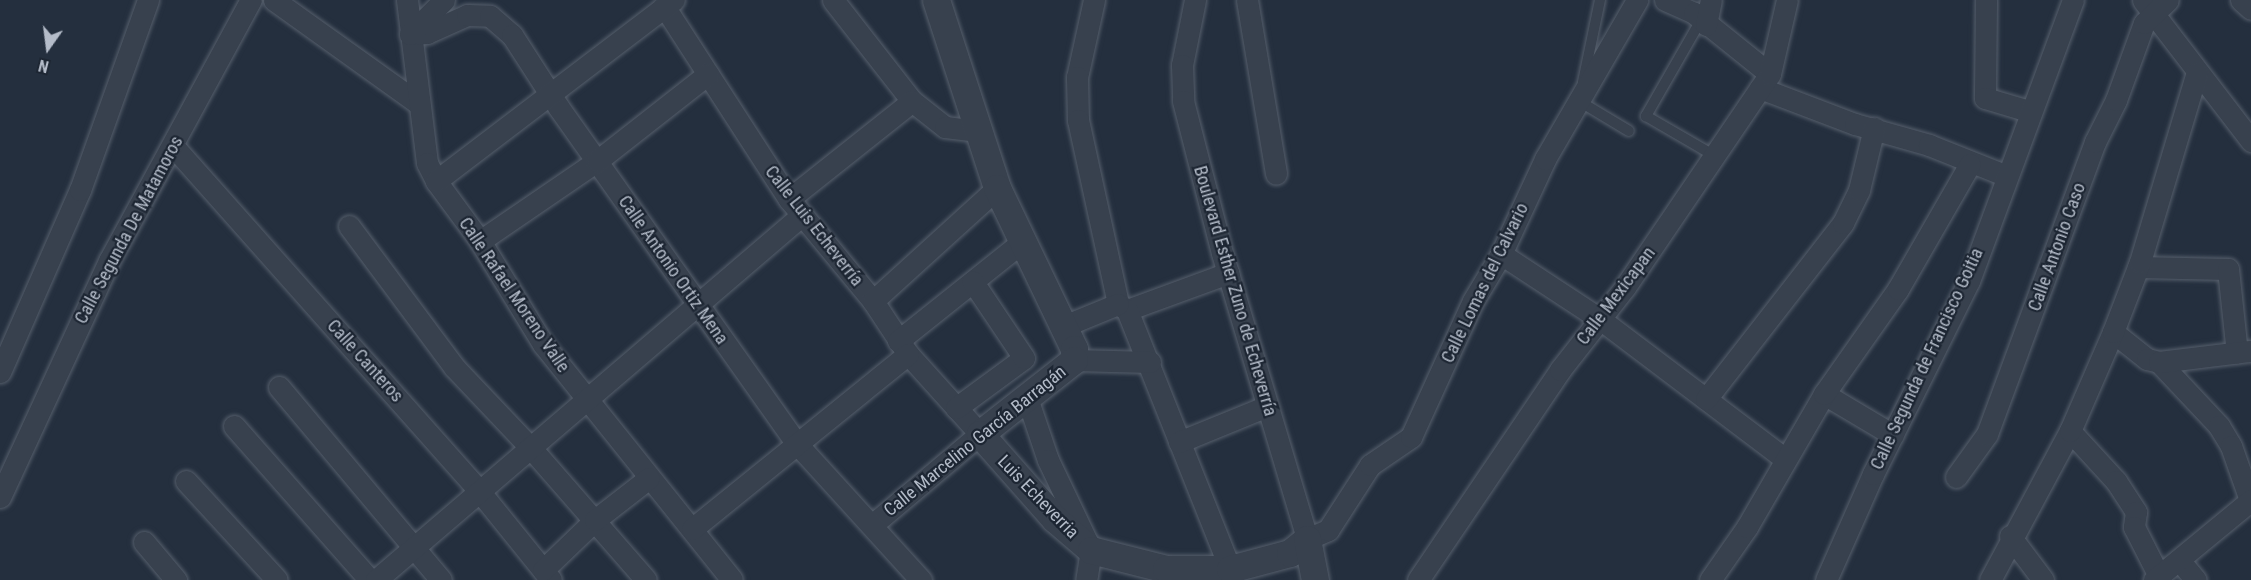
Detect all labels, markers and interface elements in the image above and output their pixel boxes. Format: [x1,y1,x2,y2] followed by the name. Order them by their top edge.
[18,18,78,78] north arrow
[36,56,51,76] text: N
[70,132,188,328] street label: Calle Segunda De Matamoros
[760,161,868,291] street label: Calle Luis Echeverría
[1189,163,1281,419] street label: Boulevard Esther Zuno de Echeverría
[2024,180,2090,314] street label: Calle Antonio Caso
[614,191,732,349] street label: Calle Antonio Ortiz Mena
[1437,200,1533,366] street label: Calle Lomas del Calvario
[454,213,574,377] street label: Calle Rafael Moreno Valle
[1572,243,1660,349] street label: Calle Mexicapan
[1866,245,1988,473] street label: Calle Segunda de Francisco Goitia
[322,315,408,407] street label: Calle Canteros
[880,361,1070,521] street label: Calle Marcelino García Barragán
[993,451,1083,543] street label: Luis Echeverria

